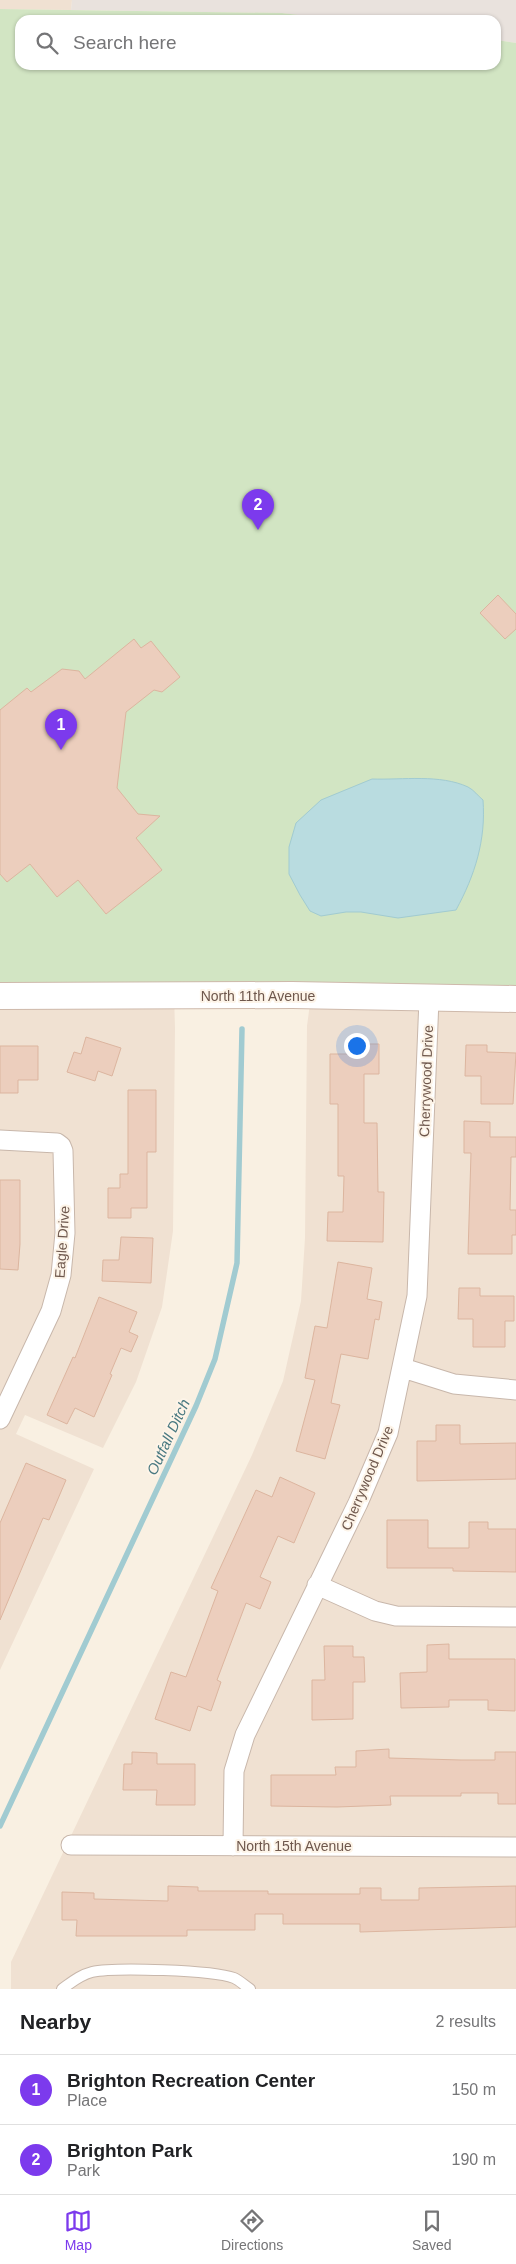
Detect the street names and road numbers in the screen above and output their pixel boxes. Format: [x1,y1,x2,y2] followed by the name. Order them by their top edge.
[201,988,316,1004] street label: North 11th Avenue
[416,1025,436,1137] street label: Cherrywood Drive
[51,1205,73,1279] street label: Eagle Drive
[338,1423,396,1533] street label: Cherrywood Drive
[236,1838,352,1854] street label: North 15th Avenue

